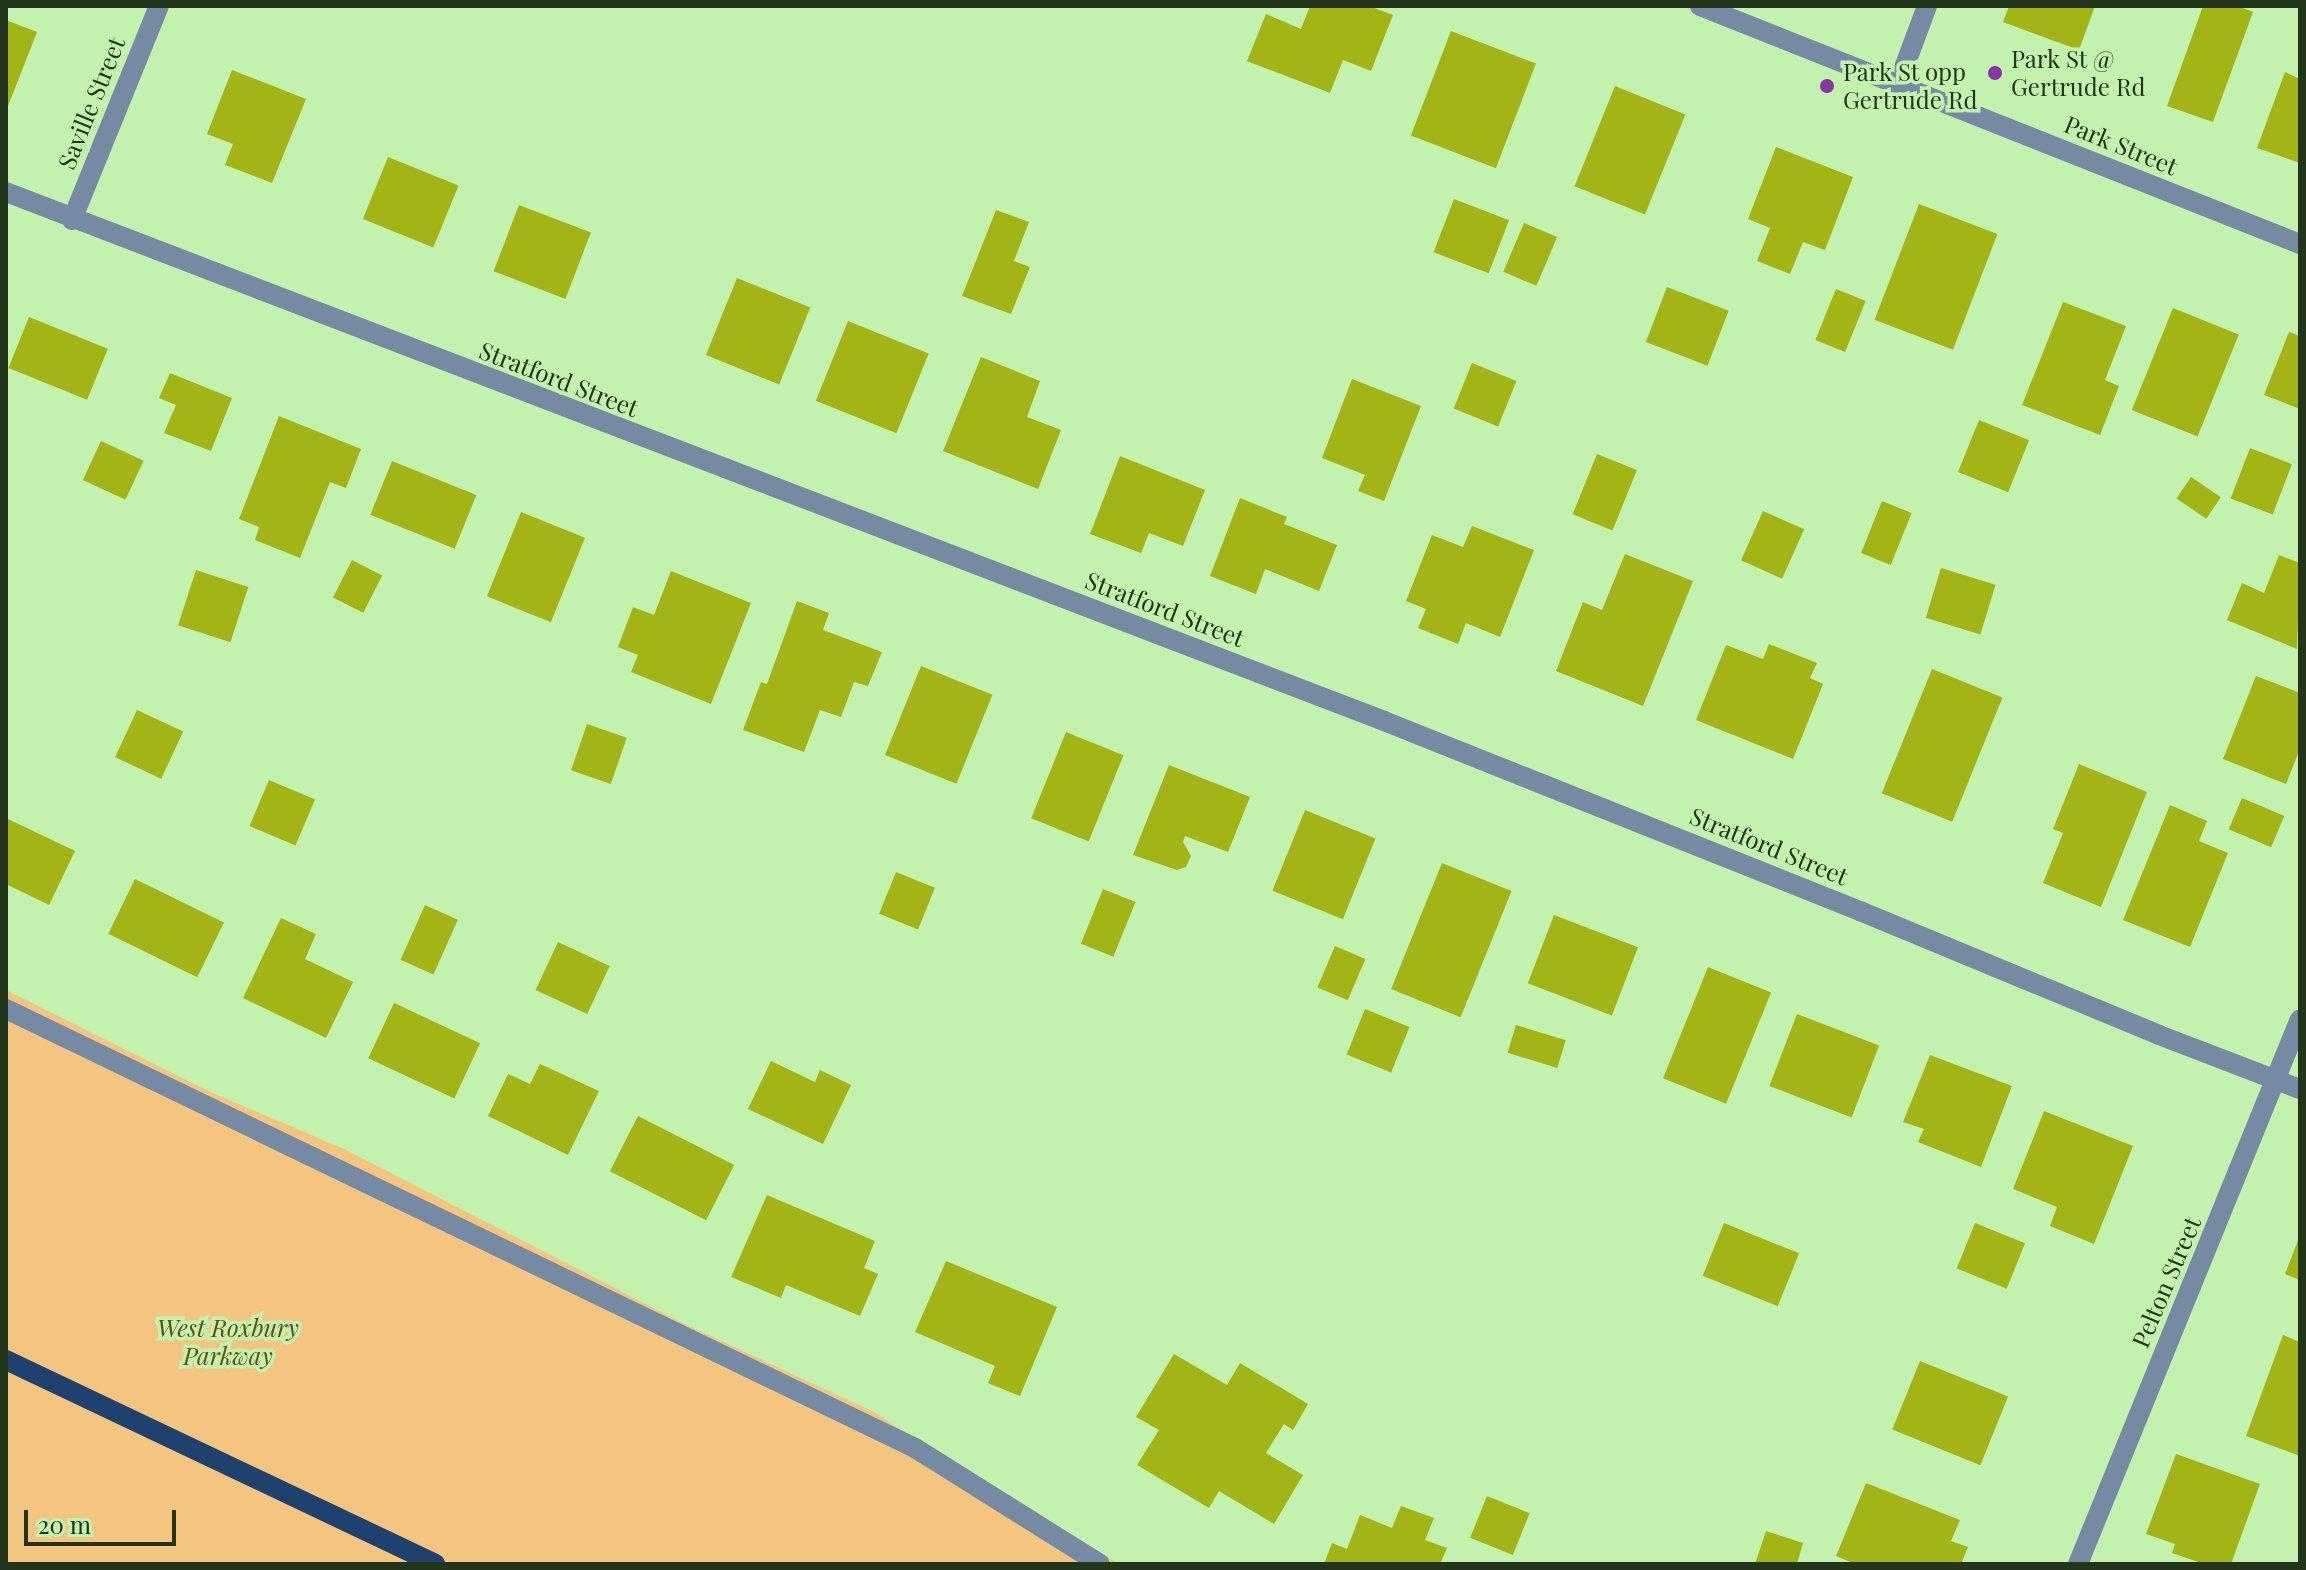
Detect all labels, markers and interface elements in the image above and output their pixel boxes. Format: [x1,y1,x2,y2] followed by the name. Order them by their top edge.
[51,33,131,173] street label: Saville Street
[2011,45,2145,101] place label: Park St @ Gertrude Rd
[1843,58,1977,114] place label: Park St opp Gertrude Rd
[1986,64,2004,82] marker: Park St @ Gertrude Rd
[1818,77,1836,95] marker: Park St opp Gertrude Rd
[2060,109,2182,181] street label: Park Street
[475,335,643,423] street label: Stratford Street
[1081,565,1249,653] street label: Stratford Street
[1686,801,1852,891] street label: Stratford Street
[2126,1212,2206,1352] street label: Pelton Street
[157,1314,299,1370] park label: West Roxbury Parkway
[28,1494,180,1544] scale bar
[38,1508,91,1540] text: 20 m

